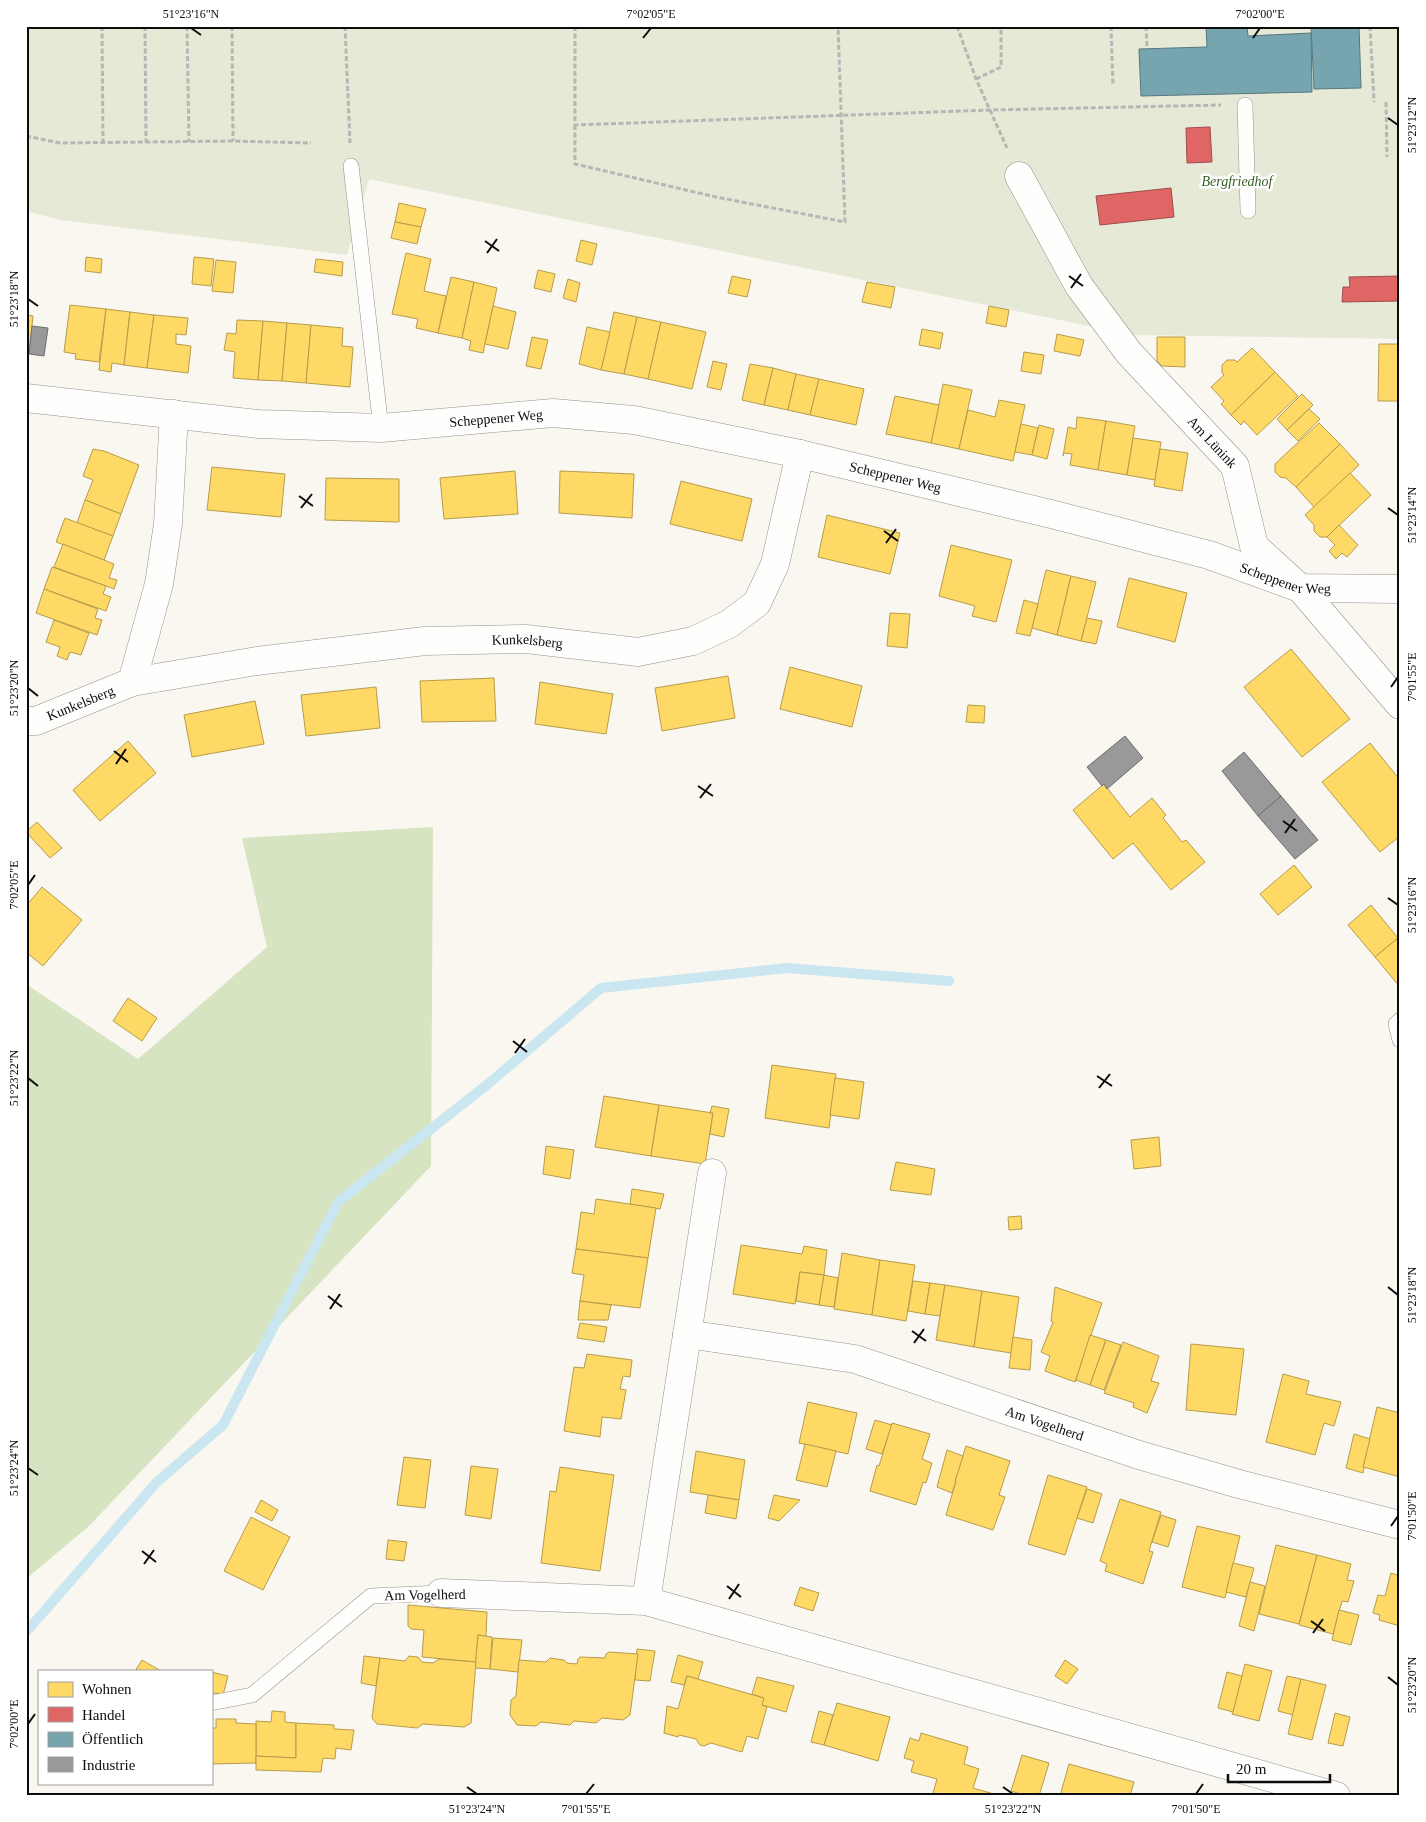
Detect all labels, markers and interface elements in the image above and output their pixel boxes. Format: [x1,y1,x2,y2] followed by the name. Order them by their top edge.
[163,7,220,21] text: 51°23'16"N
[626,7,676,21] text: 7°02'05"E
[1235,7,1285,21] text: 7°02'00"E
[1405,96,1419,153] text: 51°23'12"N
[1201,174,1275,189] park label: Bergfriedhof
[7,270,21,327] text: 51°23'18"N
[449,406,543,430] street label: Scheppener Weg
[1185,413,1240,471] street label: Am Lünink
[848,459,943,495] street label: Scheppener Weg
[1405,486,1419,543] text: 51°23'14"N
[1238,559,1331,596] street label: Scheppener Weg
[492,631,564,651] street label: Kunkelsberg
[1405,652,1419,702] text: 7°01'55"E
[7,659,21,716] text: 51°23'20"N
[45,683,116,723] street label: Kunkelsberg
[7,860,21,910] text: 7°02'05"E
[1405,876,1419,933] text: 51°23'16"N
[7,1049,21,1106] text: 51°23'22"N
[1405,1266,1419,1323] text: 51°23'18"N
[1004,1403,1086,1443] street label: Am Vogelherd
[7,1439,21,1496] text: 51°23'24"N
[1405,1491,1419,1541] text: 7°01'50"E
[384,1587,466,1603] street label: Am Vogelherd
[1405,1656,1419,1713] text: 51°23'20"N
[38,1670,212,1784] legend
[82,1681,132,1697] text: Wohnen
[7,1699,21,1749] text: 7°02'00"E
[82,1707,125,1723] text: Handel
[82,1731,144,1747] text: Öffentlich
[1228,1752,1331,1784] scale bar
[82,1757,136,1773] text: Industrie
[1236,1761,1267,1777] text: 20 m
[449,1802,506,1816] text: 51°23'24"N
[561,1802,611,1816] text: 7°01'55"E
[985,1802,1042,1816] text: 51°23'22"N
[1171,1802,1221,1816] text: 7°01'50"E

